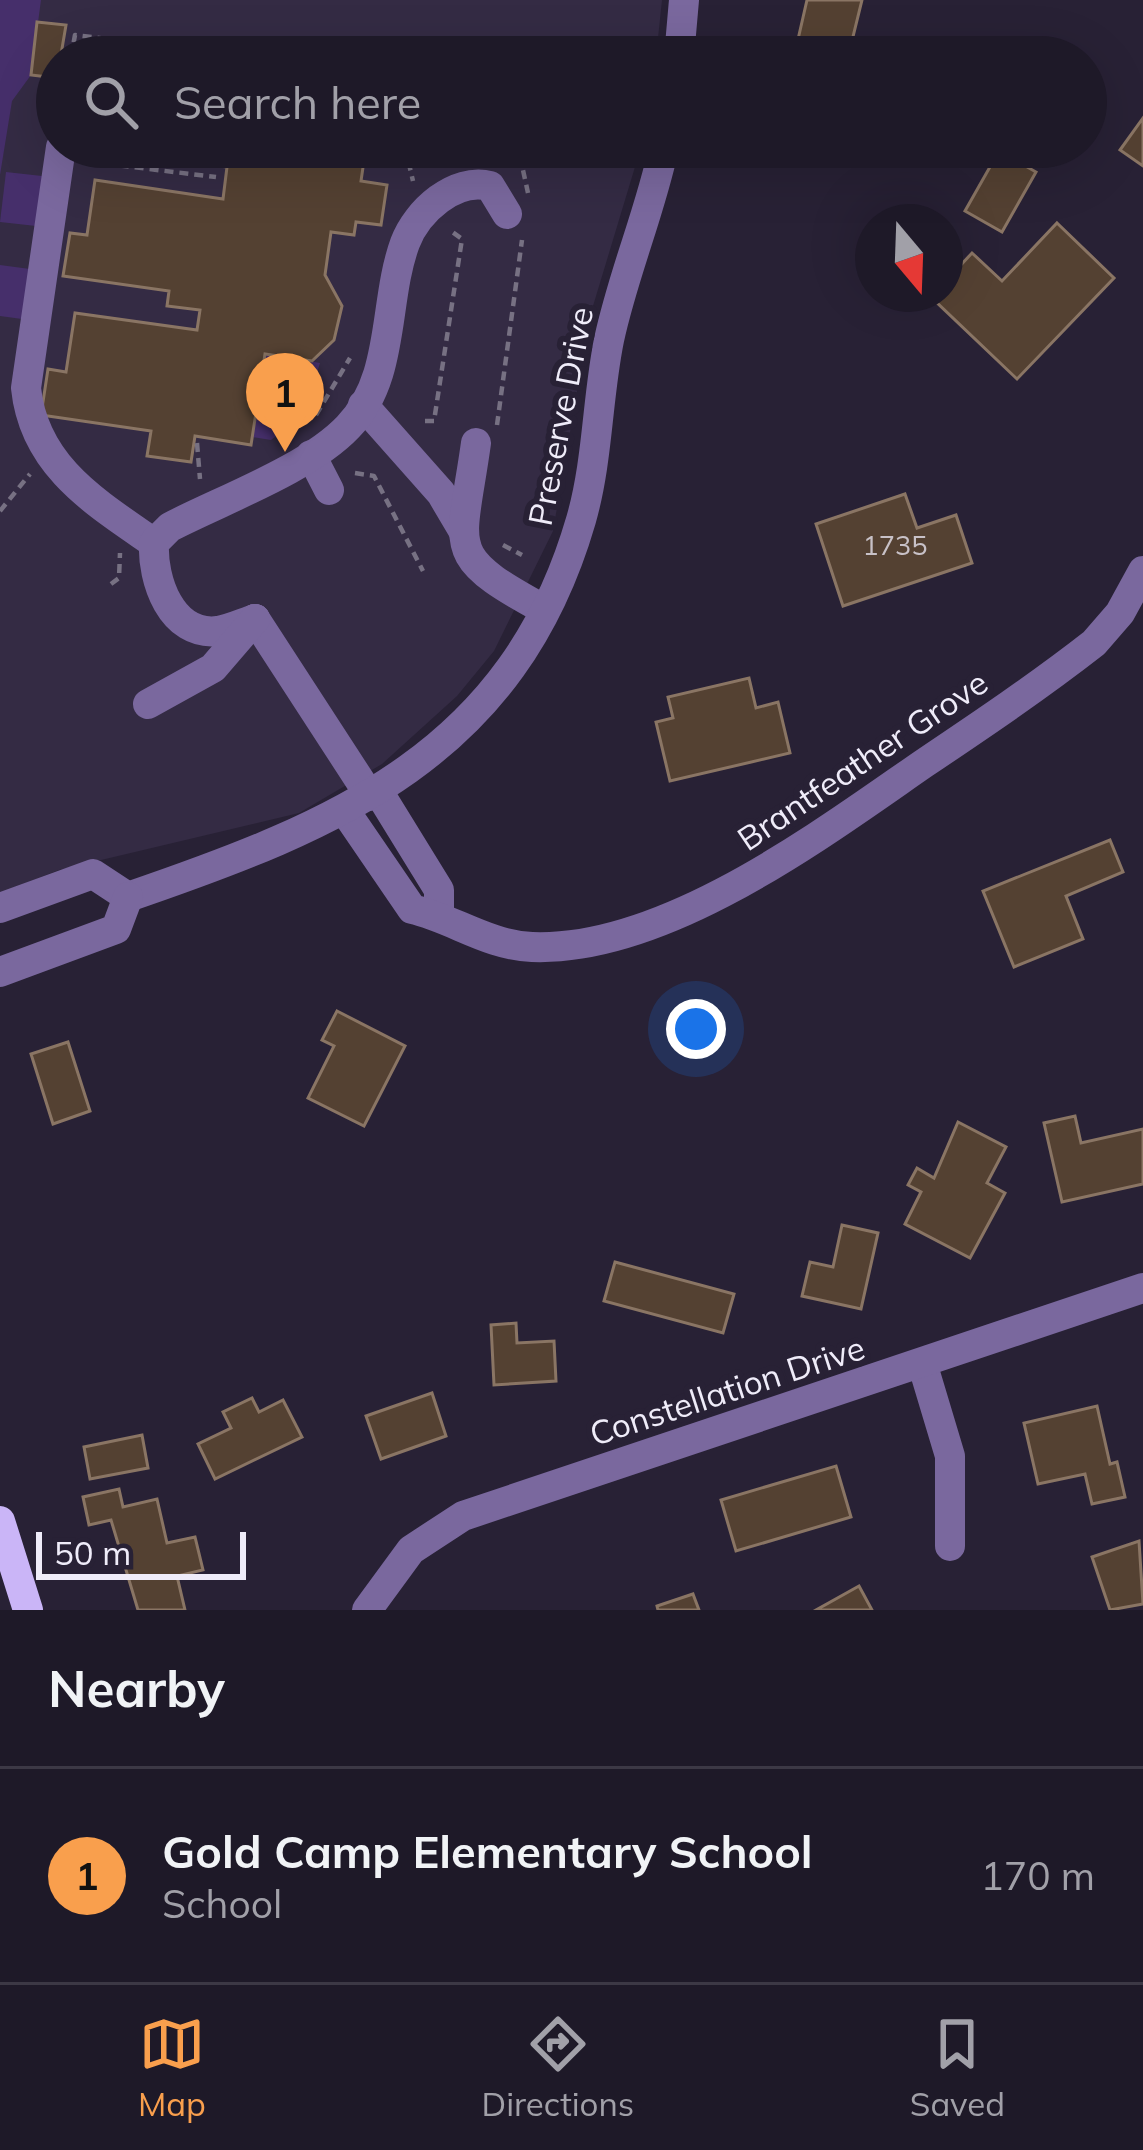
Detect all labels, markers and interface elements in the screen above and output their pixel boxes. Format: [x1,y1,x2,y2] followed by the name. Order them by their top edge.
[36,36,1107,168] search box
[78,69,144,135] icon: search
[174,74,421,130] text: Search here
[855,204,963,312] north arrow
[519,303,601,529] street label: Preserve Drive
[246,353,324,452] pin: 1
[863,528,927,562] house number: 1735
[729,661,995,859] street label: Brantfeather Grove
[666,999,726,1059] your location
[584,1326,870,1454] street label: Constellation Drive
[36,1526,246,1579] scale bar
[54,1532,131,1573] text: 50 m
[48,1656,225,1720] text: Nearby
[162,1823,813,1879] text: Gold Camp Elementary School
[75,1851,99,1900] text: 1
[980,1851,1095,1900] text: 170 m
[162,1879,282,1928] text: School
[138,2011,206,2124] tab: Map
[482,2011,634,2124] tab: Directions
[910,2011,1005,2124] tab: Saved

